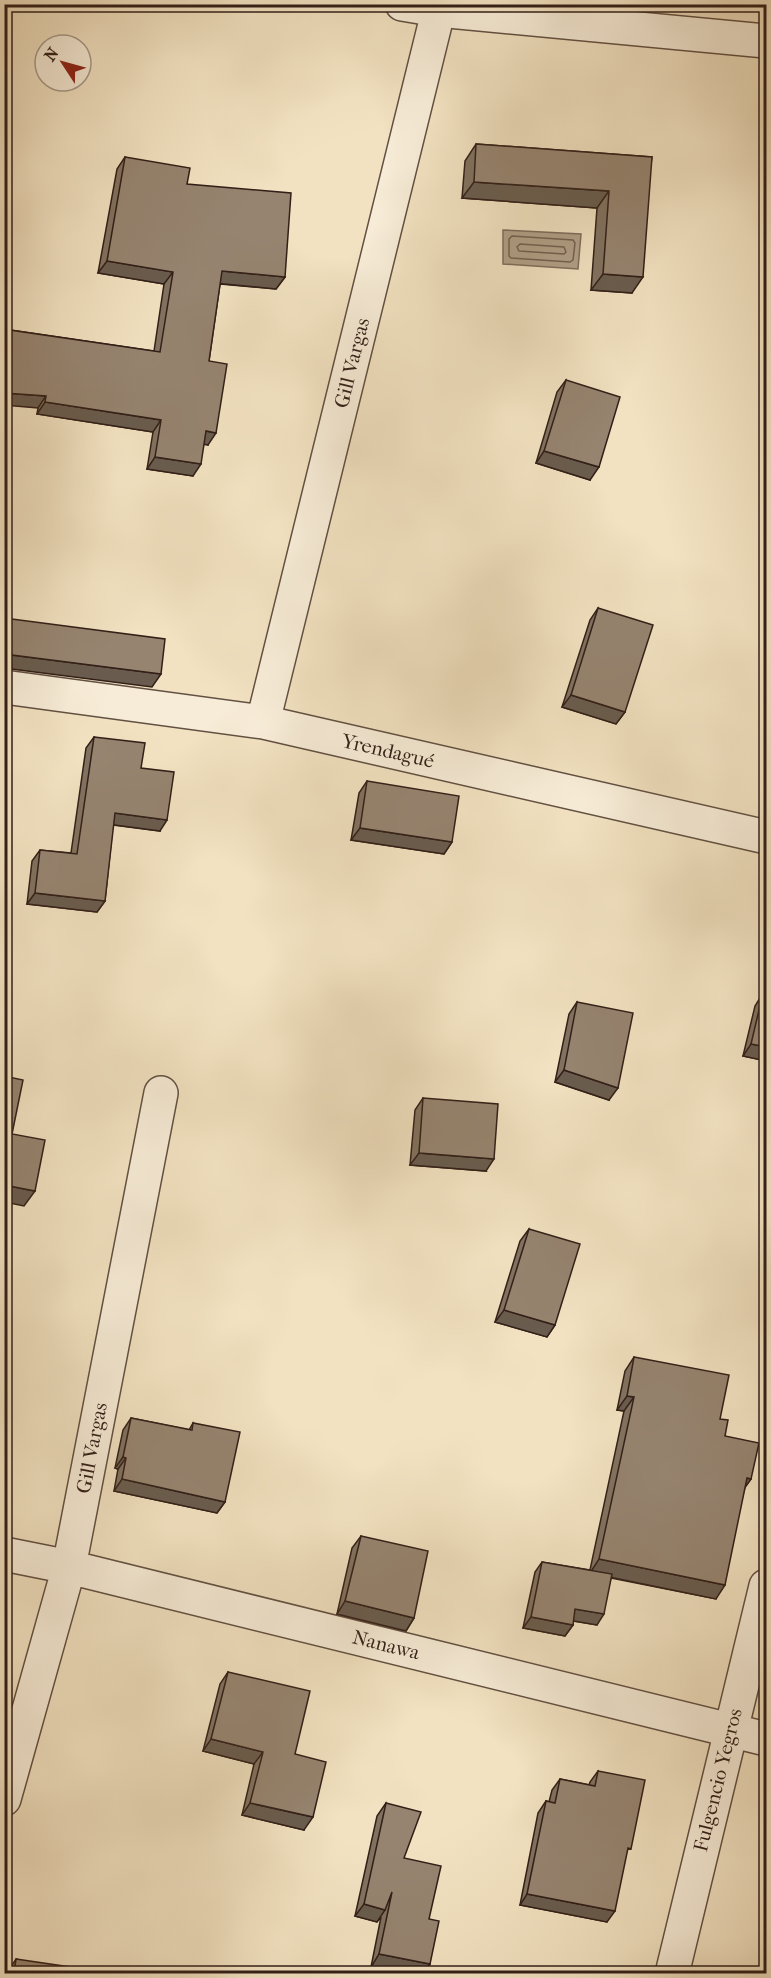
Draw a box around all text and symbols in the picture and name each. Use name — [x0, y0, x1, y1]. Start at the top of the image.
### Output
north arrow — [33, 33, 93, 93]
text: N — [40, 43, 63, 65]
street label: Gill Vargas — [330, 315, 374, 411]
street label: Yrendagué — [339, 729, 437, 773]
street label: Gill Vargas — [72, 1401, 112, 1495]
street label: Nanawa — [350, 1626, 423, 1665]
street label: Fulgencio Yegros — [689, 1706, 747, 1854]

